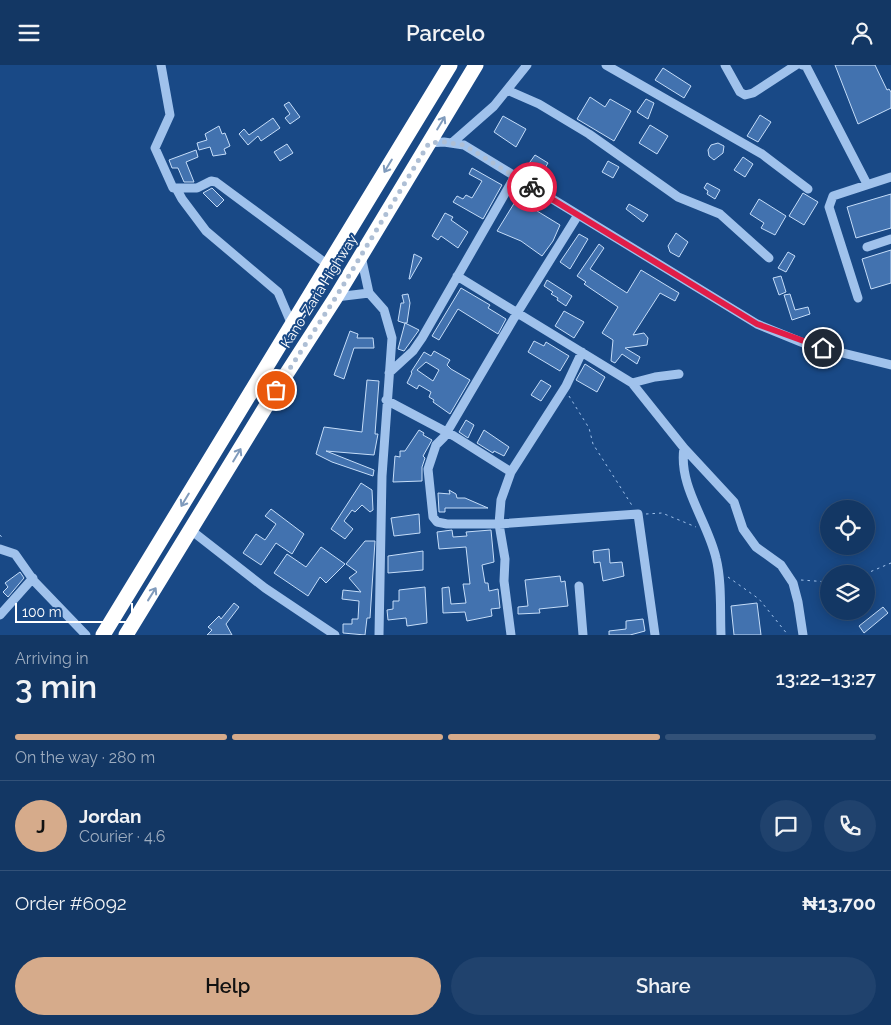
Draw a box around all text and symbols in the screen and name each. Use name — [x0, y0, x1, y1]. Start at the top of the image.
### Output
icon: menu — [15, 19, 43, 47]
icon: person — [848, 19, 876, 47]
text: Parcelo — [406, 20, 485, 46]
one-way arrow — [436, 116, 446, 130]
one-way arrow — [382, 159, 392, 173]
courier — [507, 162, 557, 212]
icon: bike — [518, 173, 546, 201]
street label: Kano-Zaria Highway — [278, 231, 361, 351]
pin — [802, 327, 844, 369]
icon: home — [809, 334, 837, 362]
pin — [255, 369, 297, 411]
icon: bag — [262, 376, 290, 404]
one-way arrow — [232, 449, 242, 463]
one-way arrow — [180, 492, 190, 506]
map controls — [820, 500, 875, 620]
button: locate — [820, 500, 875, 555]
button: layers — [820, 565, 875, 620]
one-way arrow — [147, 587, 157, 601]
scale bar — [15, 600, 132, 623]
text: 100 m — [22, 604, 62, 620]
text: Arriving in — [15, 649, 89, 668]
text: 13:22–13:27 — [776, 667, 876, 689]
text: 3 min — [15, 668, 97, 705]
text: On the way · 280 m — [15, 748, 155, 767]
button: chat — [760, 800, 812, 852]
button: phone — [824, 800, 876, 852]
text: Jordan — [79, 805, 142, 827]
text: J — [36, 815, 46, 837]
text: Courier · 4.6 — [79, 827, 165, 846]
text: Order #6092 — [15, 892, 127, 914]
text: ₦13,700 — [802, 892, 876, 914]
button: Help — [15, 957, 441, 1015]
button: Share — [451, 957, 876, 1015]

